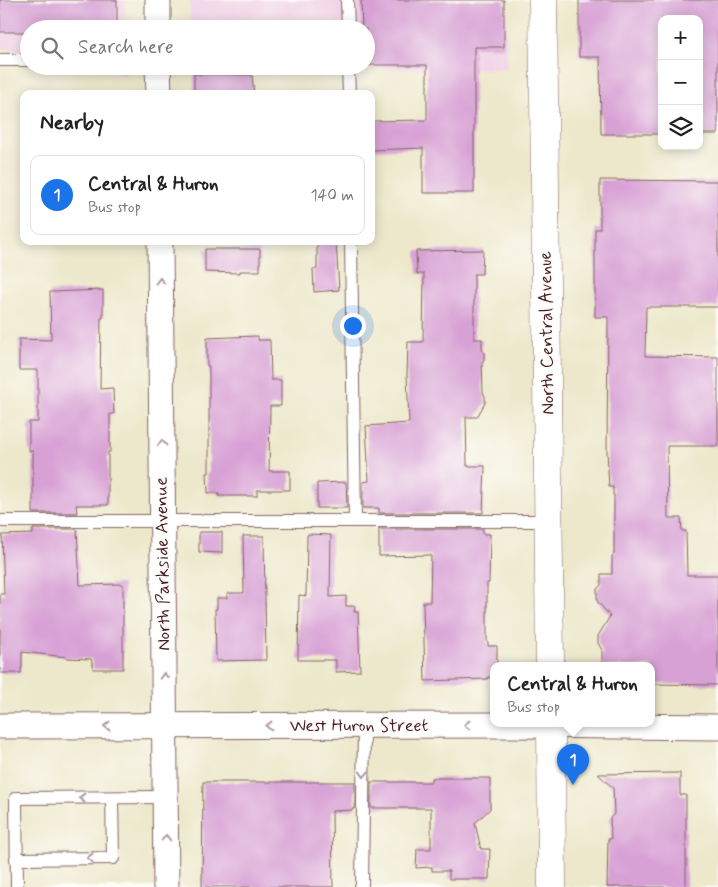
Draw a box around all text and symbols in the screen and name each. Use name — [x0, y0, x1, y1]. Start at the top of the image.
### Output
map controls — [658, 15, 703, 150]
button: + — [658, 15, 703, 60]
search box — [20, 20, 375, 75]
icon: search — [38, 34, 66, 62]
text: Search here — [78, 35, 174, 60]
button: − — [658, 60, 703, 105]
button: layers — [658, 105, 703, 150]
text: Nearby — [40, 109, 104, 137]
text: Central & Huron — [88, 172, 219, 197]
text: 1 — [53, 185, 61, 206]
text: 140 m — [310, 185, 354, 206]
text: Bus stop — [88, 197, 141, 218]
street label: North Central Avenue — [534, 251, 560, 415]
one-way arrow — [155, 277, 166, 285]
your location — [340, 313, 366, 339]
one-way arrow — [157, 439, 167, 447]
street label: North Parkside Avenue — [149, 477, 177, 651]
popup — [490, 662, 655, 727]
one-way arrow — [159, 672, 169, 680]
text: Central & Huron — [507, 672, 638, 697]
text: Bus stop — [507, 697, 560, 718]
street label: West Huron Street — [290, 714, 429, 738]
one-way arrow — [463, 720, 470, 730]
one-way arrow — [103, 721, 110, 731]
one-way arrow — [265, 721, 273, 731]
pin: 1 — [557, 744, 589, 785]
one-way arrow — [358, 771, 369, 779]
one-way arrow — [77, 793, 85, 803]
one-way arrow — [161, 834, 171, 842]
one-way arrow — [86, 853, 94, 863]

